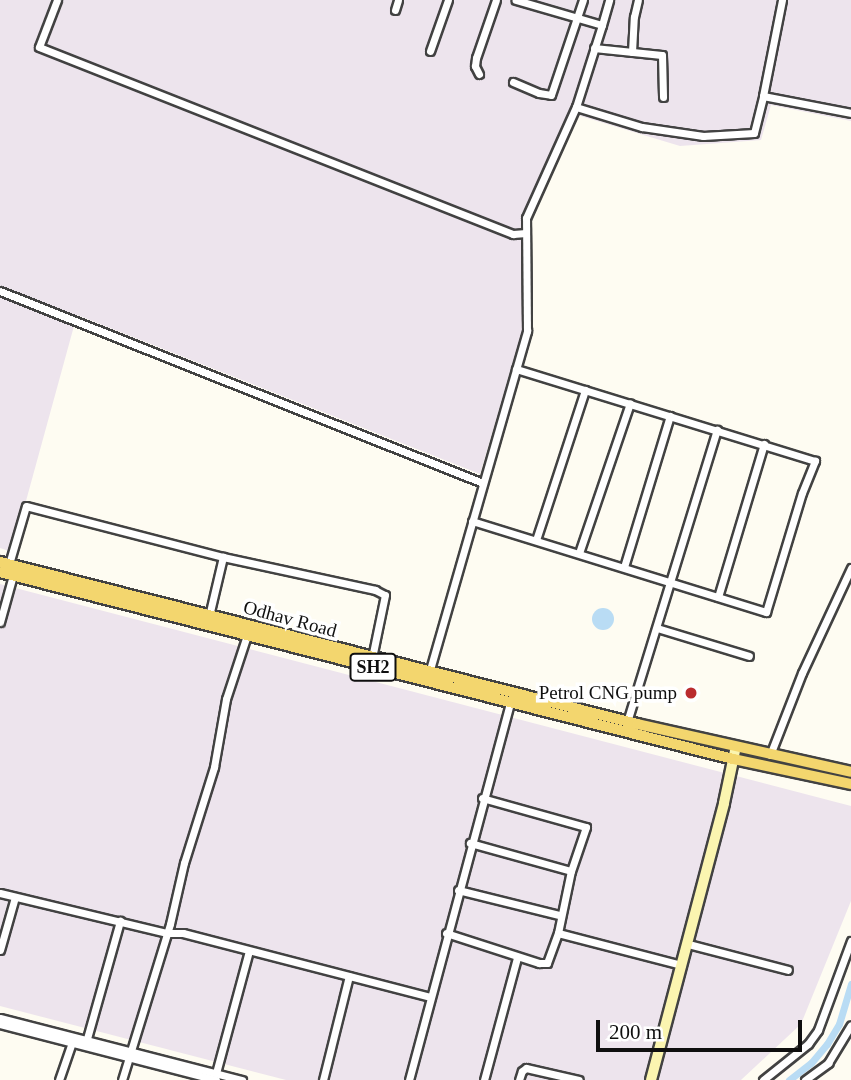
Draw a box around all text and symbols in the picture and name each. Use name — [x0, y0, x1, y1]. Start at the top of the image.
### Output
street label: Odhav Road — [241, 596, 339, 642]
road number: SH2 — [348, 652, 398, 682]
place label: Petrol CNG pump — [539, 682, 677, 704]
marker: Petrol CNG pump — [683, 685, 699, 701]
scale bar — [599, 1006, 806, 1050]
text: 200 m — [609, 1020, 662, 1044]

